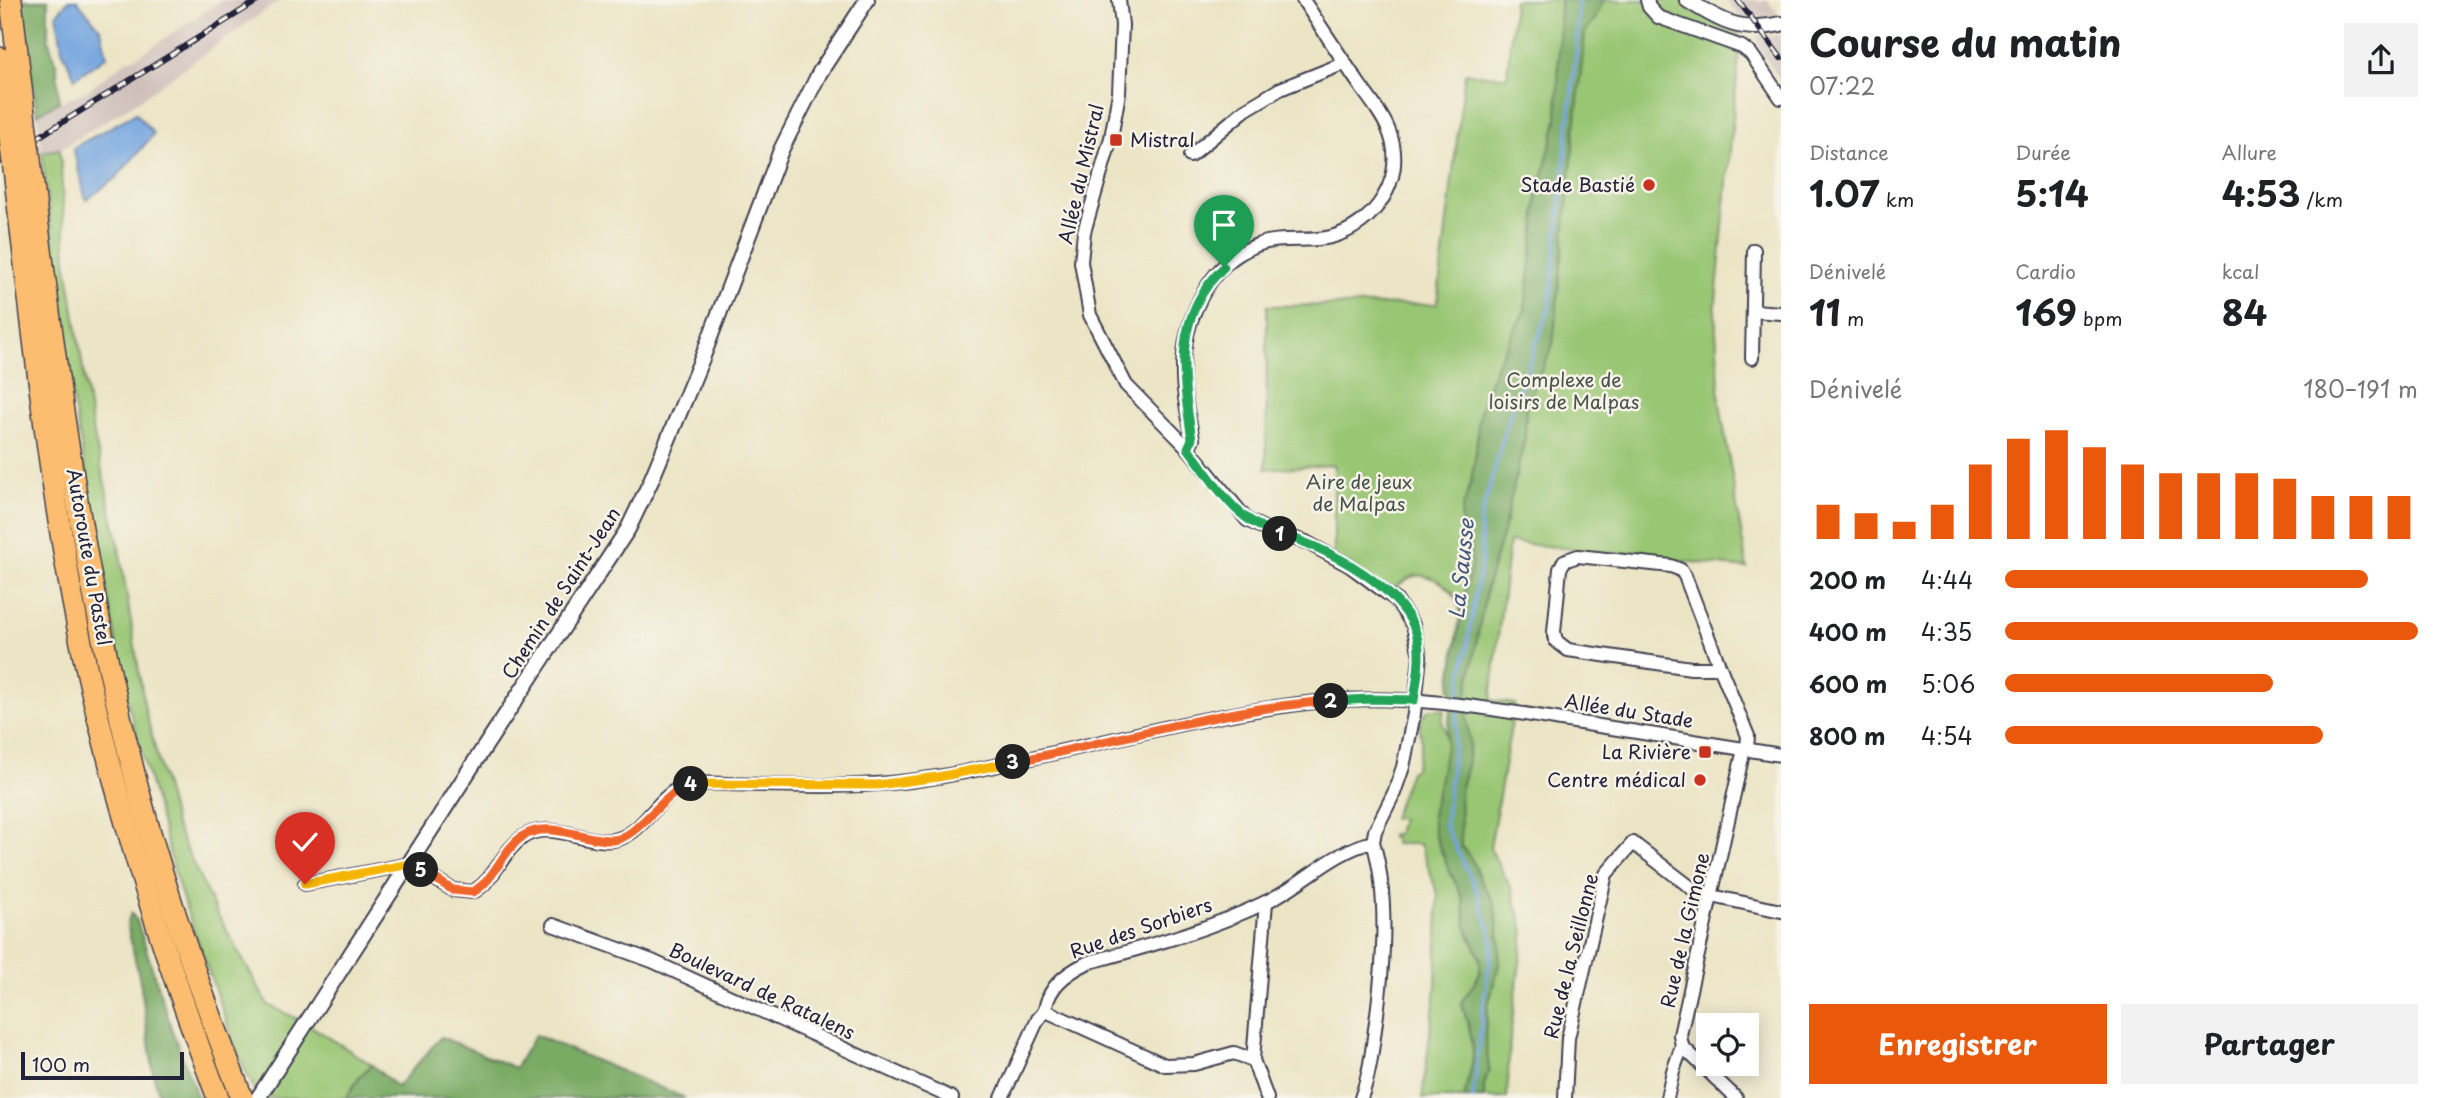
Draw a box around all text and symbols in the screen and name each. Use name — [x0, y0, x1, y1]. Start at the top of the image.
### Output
text: Course du matin — [1809, 13, 2121, 70]
button: share — [2344, 23, 2418, 97]
text: 07:22 — [1809, 68, 1875, 103]
street label: Allée du Mistral — [1050, 101, 1110, 247]
place label: Mistral — [1130, 125, 1195, 153]
marker: Mistral — [1108, 132, 1124, 148]
text: Distance — [1809, 138, 1889, 166]
text: Durée — [2015, 138, 2071, 166]
text: Allure — [2222, 138, 2277, 166]
text: 1.07 — [1809, 166, 1879, 219]
text: 5:14 — [2015, 166, 2089, 219]
text: 4:53 — [2222, 166, 2300, 219]
place label: Stade Bastié — [1520, 170, 1635, 198]
marker: Stade Bastié — [1641, 177, 1657, 193]
text: km — [1879, 185, 1914, 213]
text: /km — [2300, 185, 2343, 213]
pin — [1194, 195, 1254, 267]
icon: arrive — [1205, 206, 1243, 244]
text: Dénivelé — [1809, 257, 1886, 285]
text: Cardio — [2015, 257, 2076, 285]
text: kcal — [2222, 257, 2260, 285]
text: 11 — [1809, 285, 1841, 338]
text: 169 — [2015, 285, 2077, 338]
text: 84 — [2222, 285, 2267, 338]
text: m — [1841, 304, 1864, 332]
text: bpm — [2077, 304, 2123, 332]
park label: Complexe de loisirs de Malpas — [1489, 365, 1639, 415]
text: Dénivelé — [1809, 371, 1902, 406]
text: 180–191 m — [2303, 371, 2418, 406]
street label: Autoroute du Pastel — [61, 466, 119, 647]
park label: Aire de jeux de Malpas — [1306, 467, 1412, 517]
street label: Chemin de Saint-Jean — [494, 501, 626, 684]
water label: La Sausse — [1439, 515, 1481, 620]
pin: 1 — [1262, 516, 1298, 552]
text: 1 — [1275, 519, 1284, 547]
text: 200 m — [1809, 562, 1886, 597]
text: 4:44 — [1921, 562, 1973, 597]
text: 400 m — [1809, 614, 1887, 649]
text: 4:35 — [1921, 614, 1972, 649]
text: 600 m — [1809, 666, 1887, 701]
text: 5:06 — [1921, 666, 1975, 701]
pin: 2 — [1314, 684, 1348, 718]
text: 2 — [1324, 686, 1337, 714]
street label: Allée du Stade — [1563, 686, 1695, 734]
text: 800 m — [1809, 718, 1886, 753]
text: 4:54 — [1921, 718, 1973, 753]
place label: La Rivière — [1602, 737, 1691, 765]
pin: 3 — [996, 744, 1030, 780]
marker: La Rivière — [1697, 744, 1713, 760]
text: 3 — [1006, 747, 1019, 775]
place label: Centre médical — [1547, 765, 1686, 793]
pin: 4 — [674, 766, 708, 802]
text: 4 — [684, 769, 697, 797]
marker: Centre médical — [1692, 772, 1708, 788]
pin — [275, 812, 335, 884]
icon: check — [286, 823, 324, 861]
street label: Rue de la Gimone — [1653, 849, 1716, 1010]
pin: 5 — [404, 852, 438, 888]
text: 5 — [414, 855, 427, 883]
street label: Rue de la Seillonne — [1536, 870, 1604, 1041]
street label: Rue des Sorbiers — [1066, 890, 1215, 964]
street label: Boulevard de Ratalens — [665, 935, 860, 1045]
button: Enregistrer — [1809, 1004, 2107, 1084]
button: Partager — [2121, 1004, 2418, 1084]
map controls — [1696, 1013, 1759, 1076]
button: locate — [1696, 1013, 1759, 1076]
scale bar — [21, 1049, 184, 1081]
text: 100 m — [32, 1050, 90, 1078]

